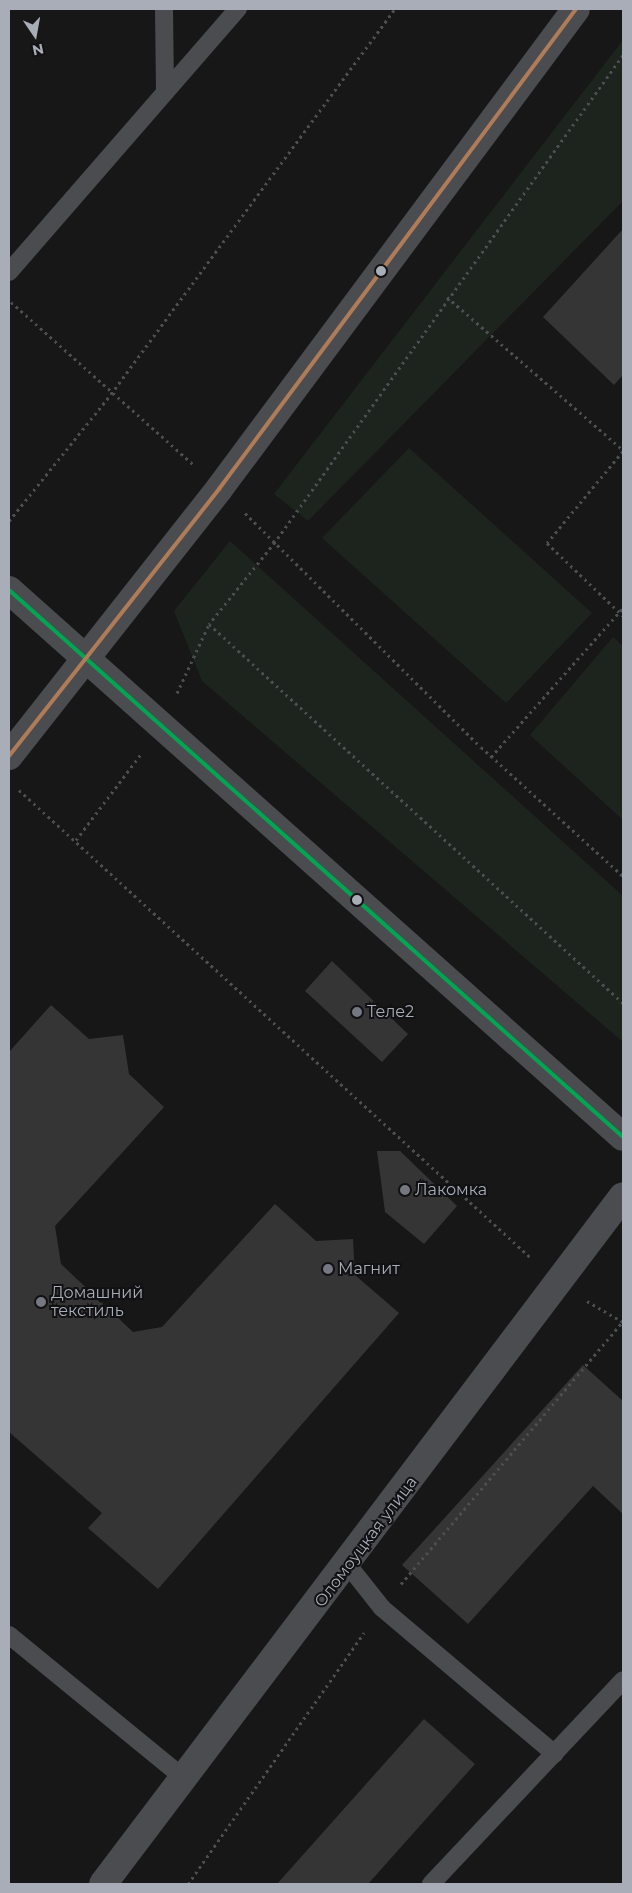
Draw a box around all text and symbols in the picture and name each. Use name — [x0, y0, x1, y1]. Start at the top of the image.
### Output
north arrow — [10, 10, 60, 60]
text: N — [31, 40, 46, 60]
unlabelled marker — [376, 266, 386, 276]
unlabelled marker — [352, 895, 362, 905]
place label: Теле2 — [367, 1002, 414, 1022]
marker: Теле2 — [351, 1006, 363, 1018]
place label: Лакомка — [415, 1180, 487, 1200]
marker: Лакомка — [399, 1184, 411, 1196]
place label: Магнит — [338, 1259, 400, 1279]
marker: Магнит — [322, 1263, 334, 1275]
place label: Домашний текстиль — [51, 1283, 143, 1321]
marker: Домашний текстиль — [35, 1296, 47, 1308]
street label: Оломоуцкая улица — [311, 1473, 421, 1611]

